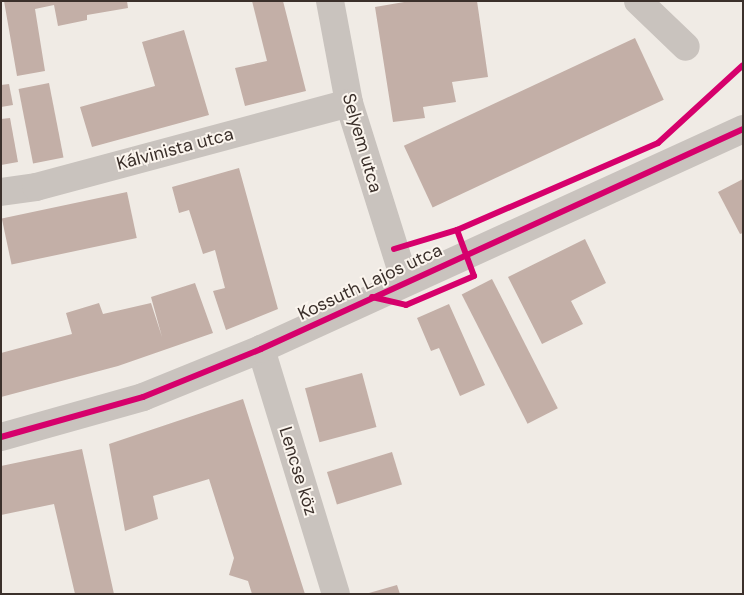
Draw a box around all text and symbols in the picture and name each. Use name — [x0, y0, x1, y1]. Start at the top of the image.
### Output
street label: Selyem utca — [338, 91, 386, 195]
street label: Kálvinista utca — [114, 123, 236, 175]
street label: Kossuth Lajos utca — [295, 239, 445, 325]
street label: Lencse köz — [274, 424, 322, 518]

